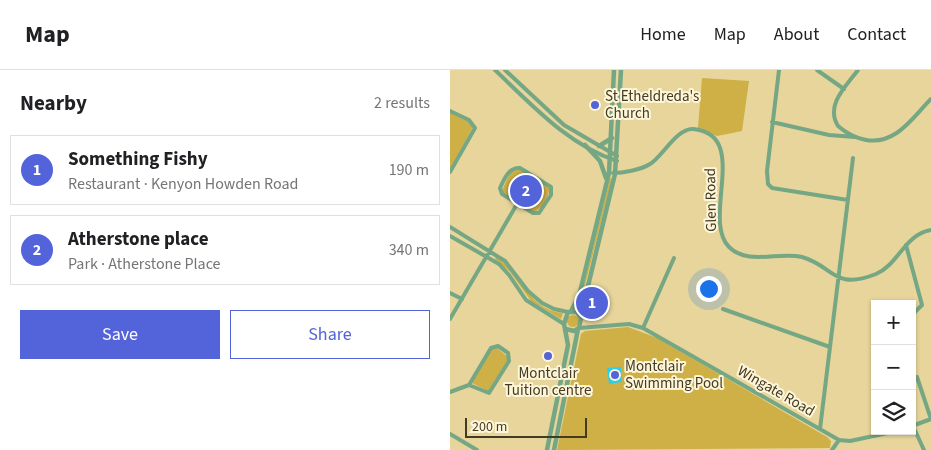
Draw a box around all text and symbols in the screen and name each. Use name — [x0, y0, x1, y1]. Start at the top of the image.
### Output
text: Map — [25, 17, 70, 52]
text: Home — [640, 22, 686, 47]
text: Map — [714, 22, 746, 47]
text: About — [774, 22, 819, 47]
text: Contact — [847, 22, 906, 47]
place label: St Etheldreda's Church — [605, 86, 699, 124]
text: Nearby — [20, 88, 87, 118]
text: 2 results — [374, 92, 430, 114]
marker: St Etheldreda's Church — [589, 99, 601, 111]
text: Something Fishy — [68, 146, 208, 173]
text: 1 — [33, 159, 41, 181]
text: 190 m — [389, 159, 429, 181]
street label: Glen Road — [700, 168, 722, 232]
pin: 2 — [510, 172, 542, 210]
text: Restaurant · Kenyon Howden Road — [68, 173, 298, 195]
text: Atherstone place — [68, 226, 208, 253]
text: 2 — [33, 239, 41, 261]
text: 340 m — [389, 239, 429, 261]
text: Park · Atherstone Place — [68, 253, 221, 275]
your location — [696, 276, 722, 302]
pin: 1 — [576, 284, 608, 322]
map controls — [871, 300, 916, 435]
button: + — [871, 300, 916, 345]
button: Save — [20, 310, 220, 359]
button: Share — [230, 310, 430, 359]
button: − — [871, 345, 916, 390]
marker: Montclair Tuition centre — [542, 350, 554, 362]
place label: Montclair Swimming Pool — [625, 356, 723, 394]
street label: Wingate Road — [734, 360, 818, 422]
place label: Montclair Tuition centre — [504, 363, 592, 401]
marker: Montclair Swimming Pool — [609, 369, 621, 381]
button: layers — [871, 390, 916, 435]
scale bar — [465, 415, 588, 438]
text: 200 m — [472, 417, 507, 437]

